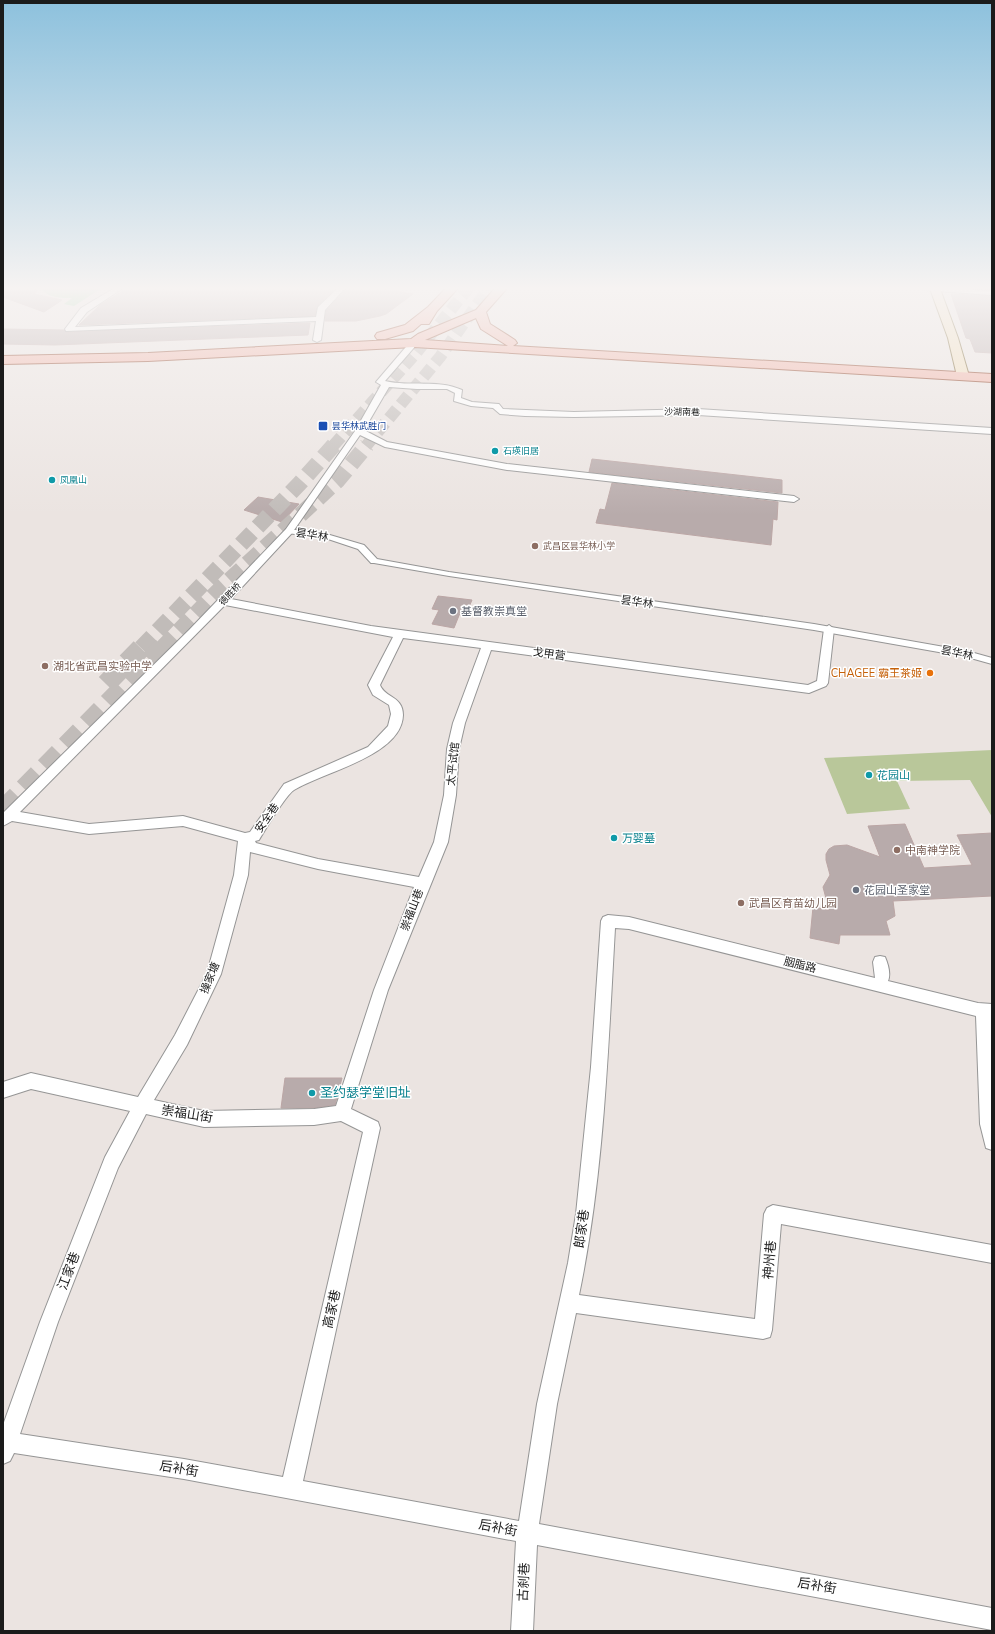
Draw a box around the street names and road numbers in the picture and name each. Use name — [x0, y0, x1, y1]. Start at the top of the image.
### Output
street label: 沙湖南巷 — [664, 406, 700, 418]
street label: 昙华林 — [295, 525, 329, 545]
street label: 德胜桥 — [216, 579, 244, 608]
street label: 昙华林 — [620, 592, 654, 612]
street label: 昙华林 — [939, 642, 975, 664]
street label: 戈甲营 — [532, 644, 566, 664]
street label: 太平试馆 — [443, 741, 463, 787]
street label: 安全巷 — [251, 800, 283, 836]
street label: 崇福山巷 — [397, 887, 427, 933]
street label: 胭脂路 — [782, 954, 818, 976]
street label: 操家塘 — [197, 960, 223, 996]
street label: 崇福山街 — [160, 1101, 214, 1127]
street label: 郎家巷 — [570, 1208, 594, 1250]
street label: 神州巷 — [759, 1240, 781, 1280]
street label: 江家巷 — [54, 1250, 84, 1292]
street label: 高家巷 — [319, 1288, 345, 1330]
street label: 后补街 — [158, 1457, 200, 1481]
street label: 后补街 — [477, 1515, 519, 1541]
street label: 古刹巷 — [514, 1562, 534, 1602]
street label: 后补街 — [796, 1574, 838, 1598]

